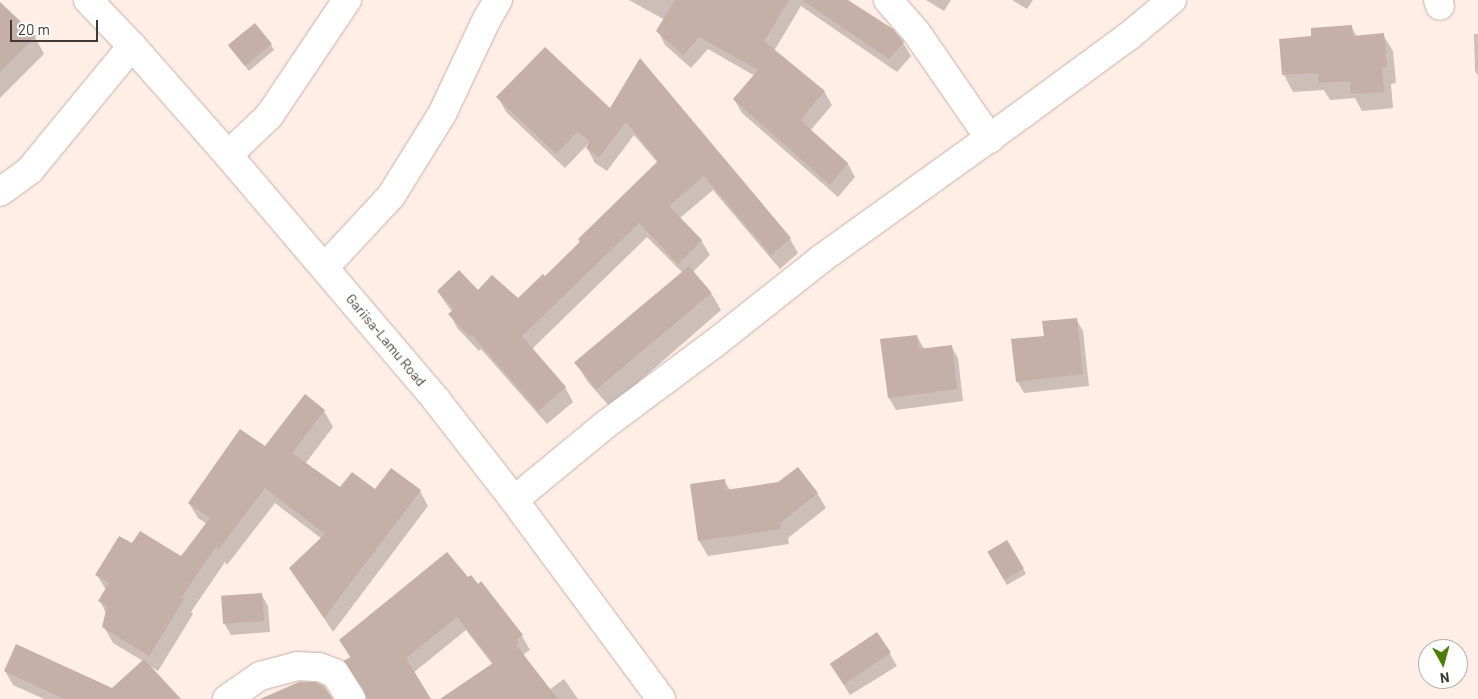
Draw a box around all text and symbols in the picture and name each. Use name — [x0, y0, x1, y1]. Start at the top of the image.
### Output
scale bar — [12, 10, 100, 42]
text: 20 m — [18, 20, 50, 38]
street label: Gariisa-Lamu Road — [343, 290, 429, 390]
north arrow — [1418, 639, 1468, 689]
text: N — [1439, 669, 1450, 687]

